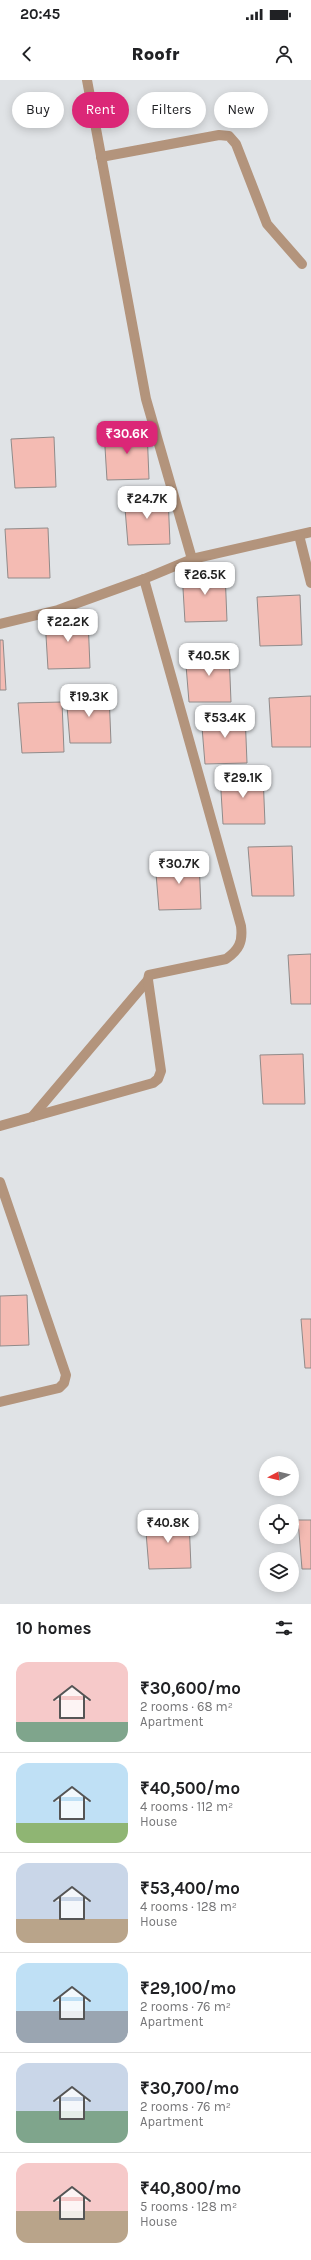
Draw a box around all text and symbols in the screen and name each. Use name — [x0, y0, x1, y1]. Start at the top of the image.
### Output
text: 20:45 — [20, 5, 60, 23]
icon: back — [16, 43, 38, 65]
text: Roofr — [131, 43, 180, 65]
icon: person — [273, 43, 295, 65]
chip: Buy — [12, 92, 64, 128]
chip: Rent — [72, 92, 129, 128]
chip: Filters — [137, 92, 206, 128]
chip: New — [214, 92, 268, 128]
pin: ₹30.6K — [94, 421, 160, 455]
text: ₹30.6K — [106, 426, 148, 441]
pin: ₹24.7K — [114, 486, 180, 520]
text: ₹24.7K — [127, 491, 167, 506]
pin: ₹26.5K — [172, 562, 238, 596]
text: ₹26.5K — [184, 567, 226, 582]
pin: ₹22.2K — [35, 609, 101, 643]
text: ₹22.2K — [47, 614, 89, 629]
pin: ₹40.5K — [176, 643, 242, 677]
text: ₹40.5K — [188, 648, 230, 663]
pin: ₹19.3K — [56, 684, 122, 718]
text: ₹19.3K — [69, 689, 109, 704]
pin: ₹53.4K — [192, 705, 258, 739]
text: ₹53.4K — [204, 710, 246, 725]
pin: ₹29.1K — [210, 765, 276, 799]
text: ₹29.1K — [223, 770, 263, 785]
pin: ₹30.7K — [146, 851, 212, 885]
text: ₹30.7K — [158, 856, 200, 871]
north arrow — [259, 1456, 299, 1496]
map controls — [259, 1456, 299, 1592]
button: locate — [259, 1504, 299, 1544]
pin: ₹40.8K — [135, 1510, 201, 1544]
text: ₹40.8K — [146, 1515, 190, 1530]
button: layers — [259, 1552, 299, 1592]
icon: filters — [273, 1617, 295, 1639]
text: 10 homes — [16, 1618, 91, 1638]
icon: home — [48, 1678, 96, 1726]
text: ₹30,600/mo — [140, 1678, 241, 1698]
text: 2 rooms · 68 m² — [140, 1699, 233, 1714]
text: Apartment — [140, 1714, 203, 1729]
text: ₹40,500/mo — [140, 1778, 240, 1798]
icon: home — [48, 1779, 96, 1827]
text: 4 rooms · 112 m² — [140, 1799, 233, 1814]
text: House — [140, 1814, 177, 1829]
text: ₹53,400/mo — [140, 1878, 240, 1898]
icon: home — [48, 1879, 96, 1927]
text: 4 rooms · 128 m² — [140, 1899, 237, 1914]
text: House — [140, 1914, 177, 1929]
text: ₹29,100/mo — [140, 1978, 236, 1998]
icon: home — [48, 1979, 96, 2027]
text: 2 rooms · 76 m² — [140, 1999, 231, 2014]
text: Apartment — [140, 2014, 203, 2029]
text: ₹30,700/mo — [140, 2078, 239, 2098]
icon: home — [48, 2079, 96, 2127]
text: 2 rooms · 76 m² — [140, 2099, 231, 2114]
text: Apartment — [140, 2114, 203, 2129]
text: ₹40,800/mo — [140, 2178, 241, 2198]
icon: home — [48, 2179, 96, 2227]
text: 5 rooms · 128 m² — [140, 2199, 237, 2214]
text: House — [140, 2214, 177, 2229]

